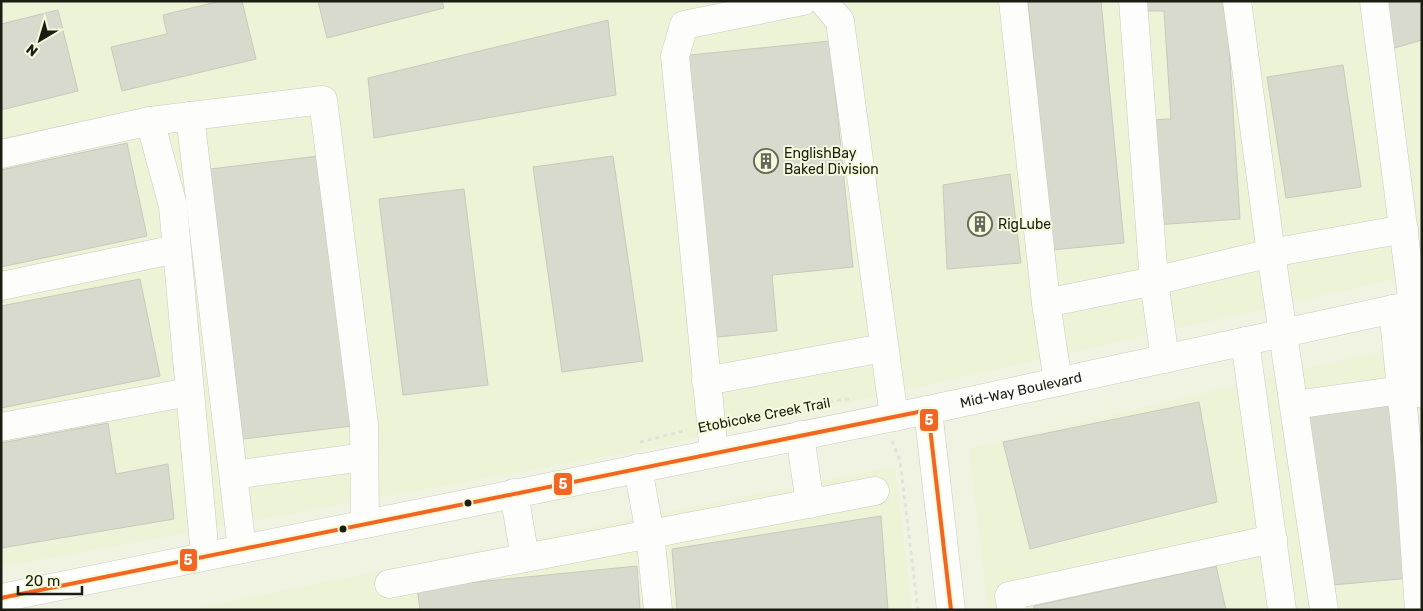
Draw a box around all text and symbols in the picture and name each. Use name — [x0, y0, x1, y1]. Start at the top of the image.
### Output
north arrow — [15, 15, 65, 65]
text: N — [23, 40, 42, 60]
place label: EnglishBay Baked Division — [784, 145, 879, 178]
building icon: EnglishBay Baked Division — [753, 148, 779, 174]
building icon: RigLube — [967, 211, 993, 237]
place label: RigLube — [998, 216, 1051, 233]
street label: Mid-Way Boulevard — [959, 369, 1084, 412]
street label: Etobicoke Creek Trail — [696, 394, 832, 437]
line badge: 5 — [919, 408, 939, 432]
text: 5 — [924, 412, 934, 429]
line badge: 5 — [553, 472, 573, 496]
text: 5 — [558, 476, 568, 493]
unlabelled marker — [463, 498, 473, 508]
unlabelled marker — [338, 524, 348, 534]
line badge: 5 — [179, 548, 198, 572]
text: 5 — [183, 552, 193, 569]
scale bar — [18, 564, 81, 596]
text: 20 m — [25, 572, 60, 590]

